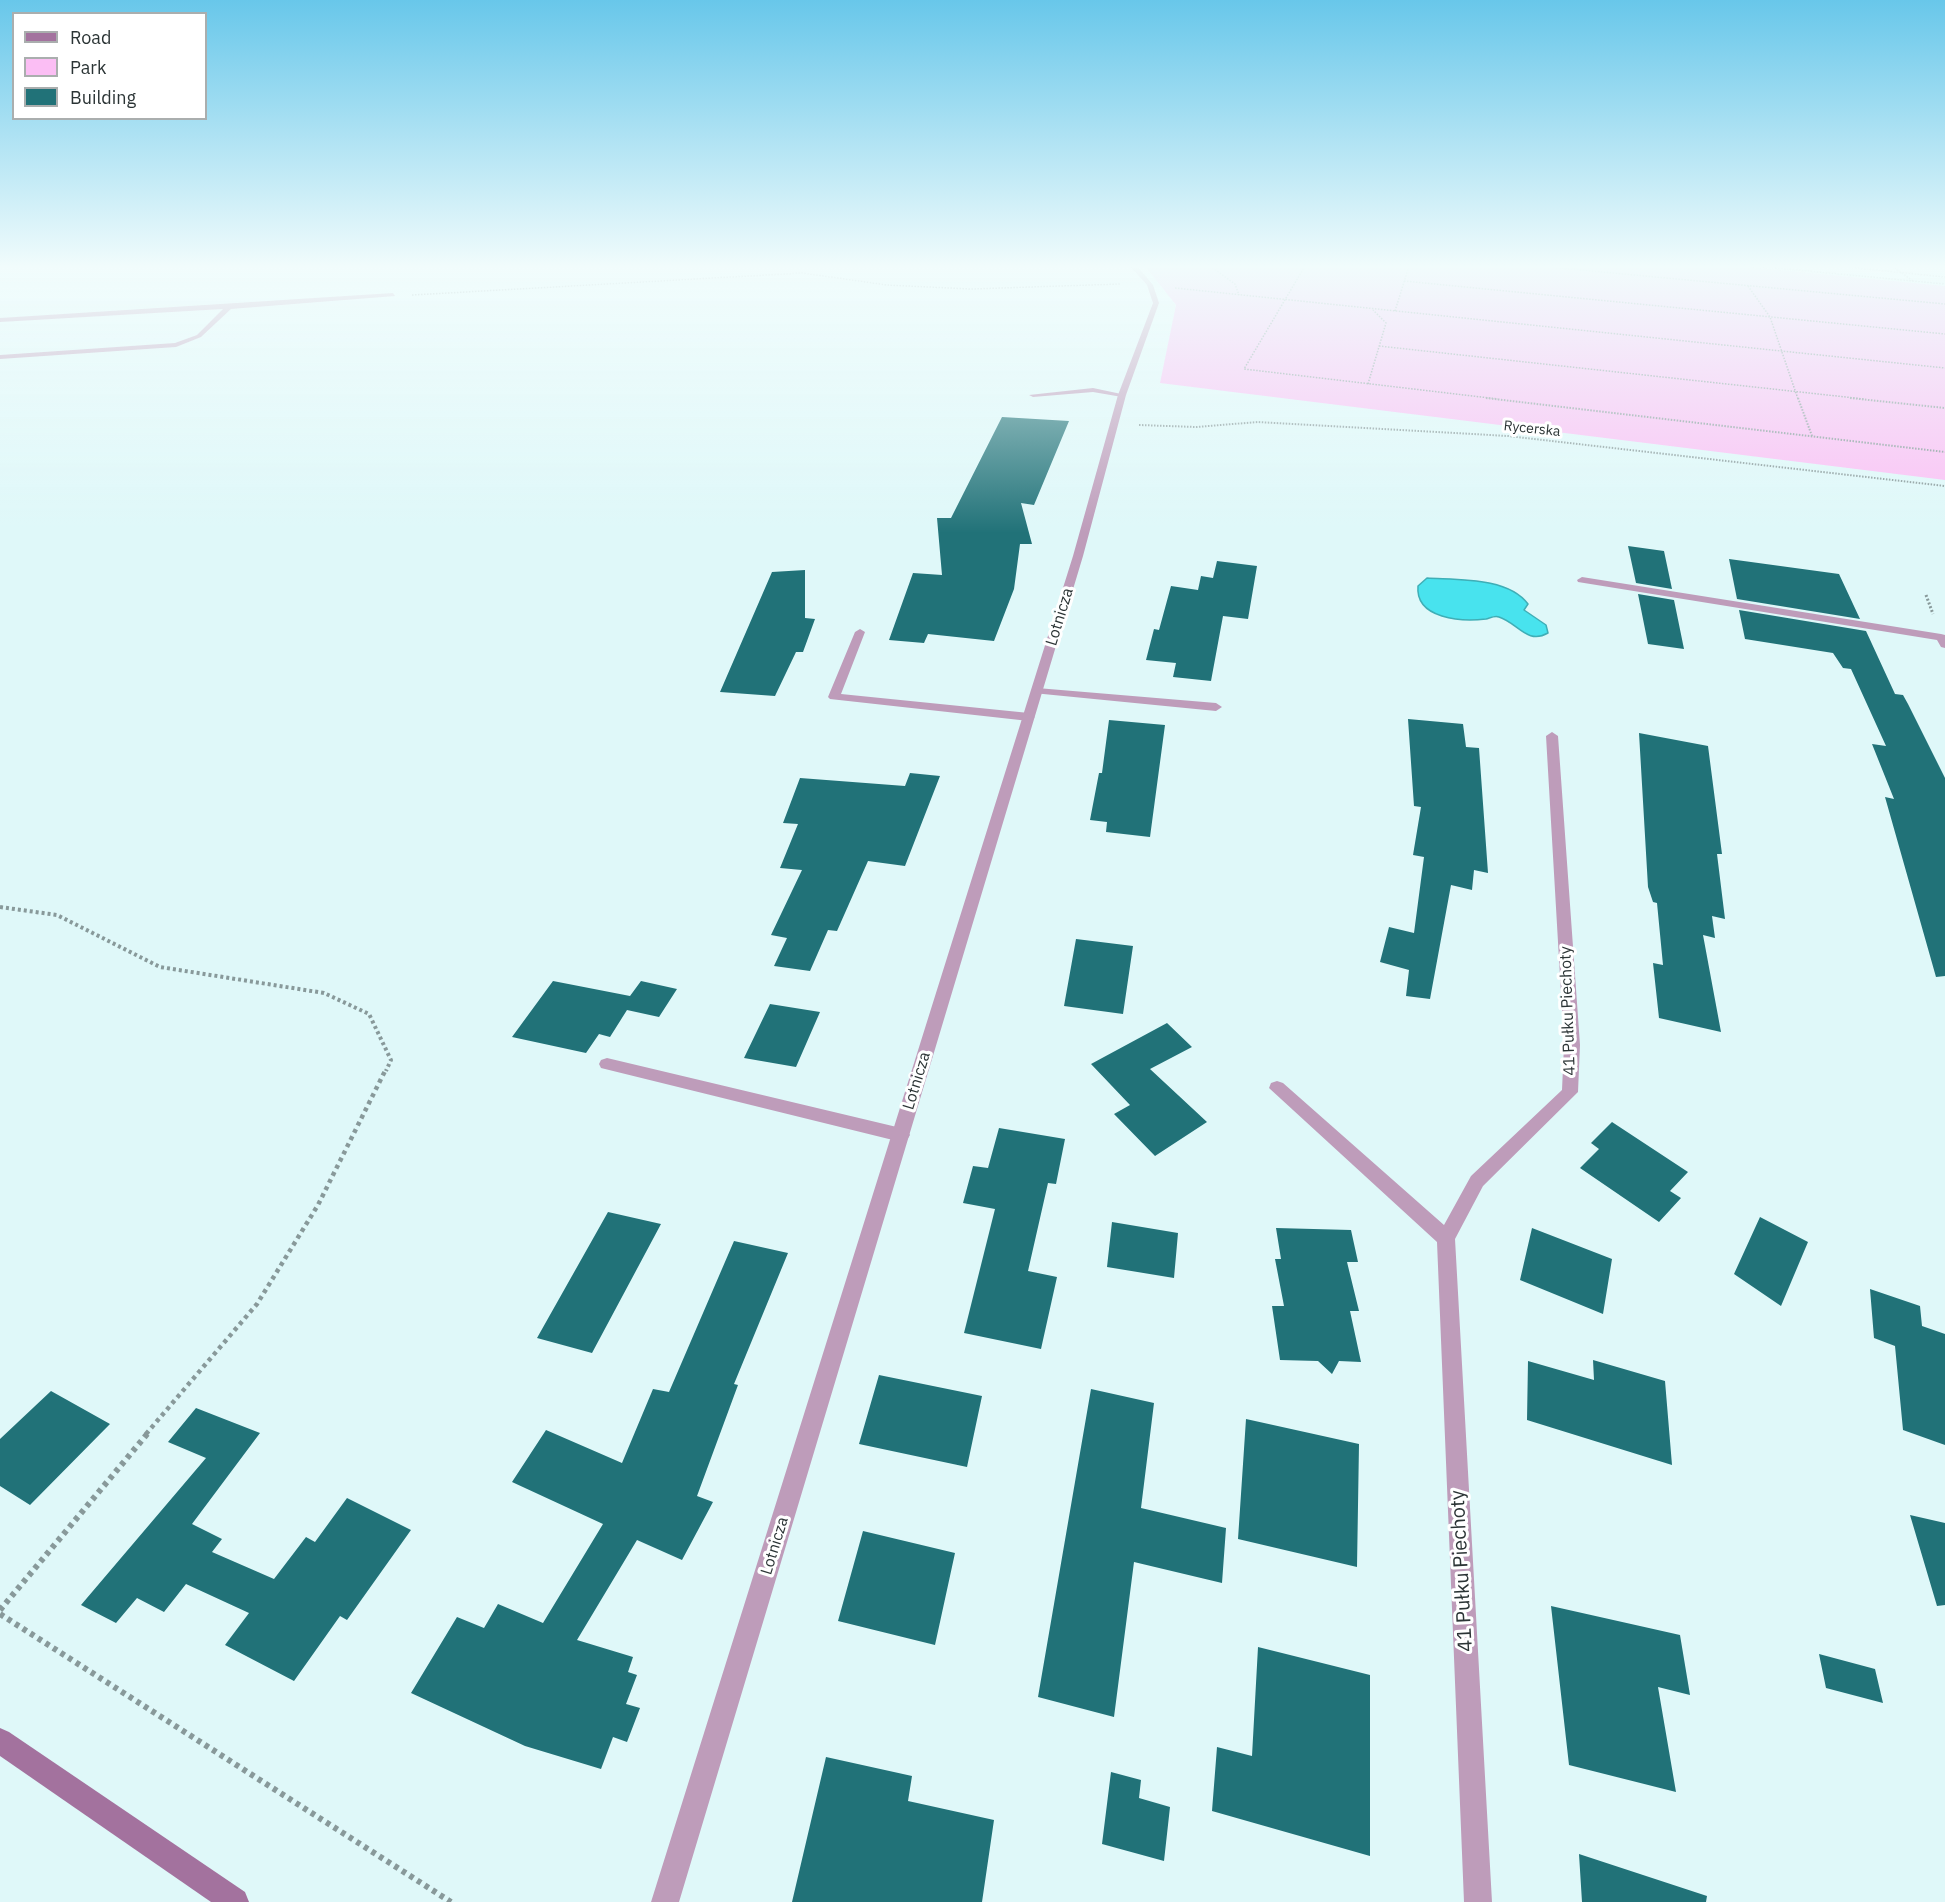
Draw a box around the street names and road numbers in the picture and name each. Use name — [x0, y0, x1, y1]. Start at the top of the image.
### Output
street label: Rycerska — [1503, 418, 1561, 440]
street label: Lotnicza — [1042, 586, 1078, 648]
street label: 41 Pułku Piechoty — [1556, 946, 1580, 1076]
street label: Lotnicza — [899, 1050, 935, 1112]
street label: 41 Pułku Piechoty — [1446, 1490, 1478, 1652]
street label: Lotnicza — [757, 1515, 793, 1577]

